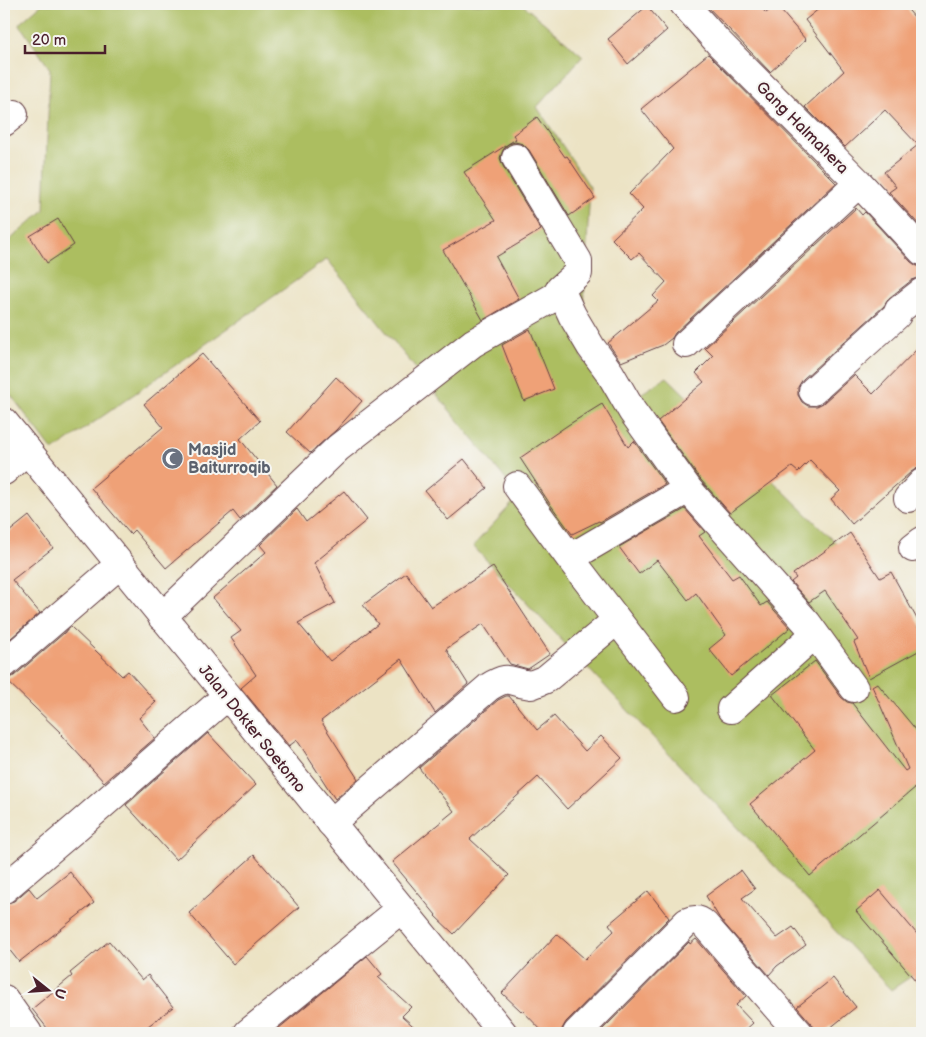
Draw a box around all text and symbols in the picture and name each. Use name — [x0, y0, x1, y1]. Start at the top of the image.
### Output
scale bar — [25, 22, 105, 54]
text: 20 m — [32, 31, 66, 50]
street label: Gang Halmahera — [752, 78, 852, 178]
place label: Masjid Baiturroqib — [188, 441, 271, 478]
mosque icon: Masjid Baiturroqib — [160, 446, 184, 470]
street label: Jalan Dokter Soetomo — [194, 661, 309, 797]
north arrow — [22, 964, 72, 1014]
text: U — [50, 986, 70, 1001]

